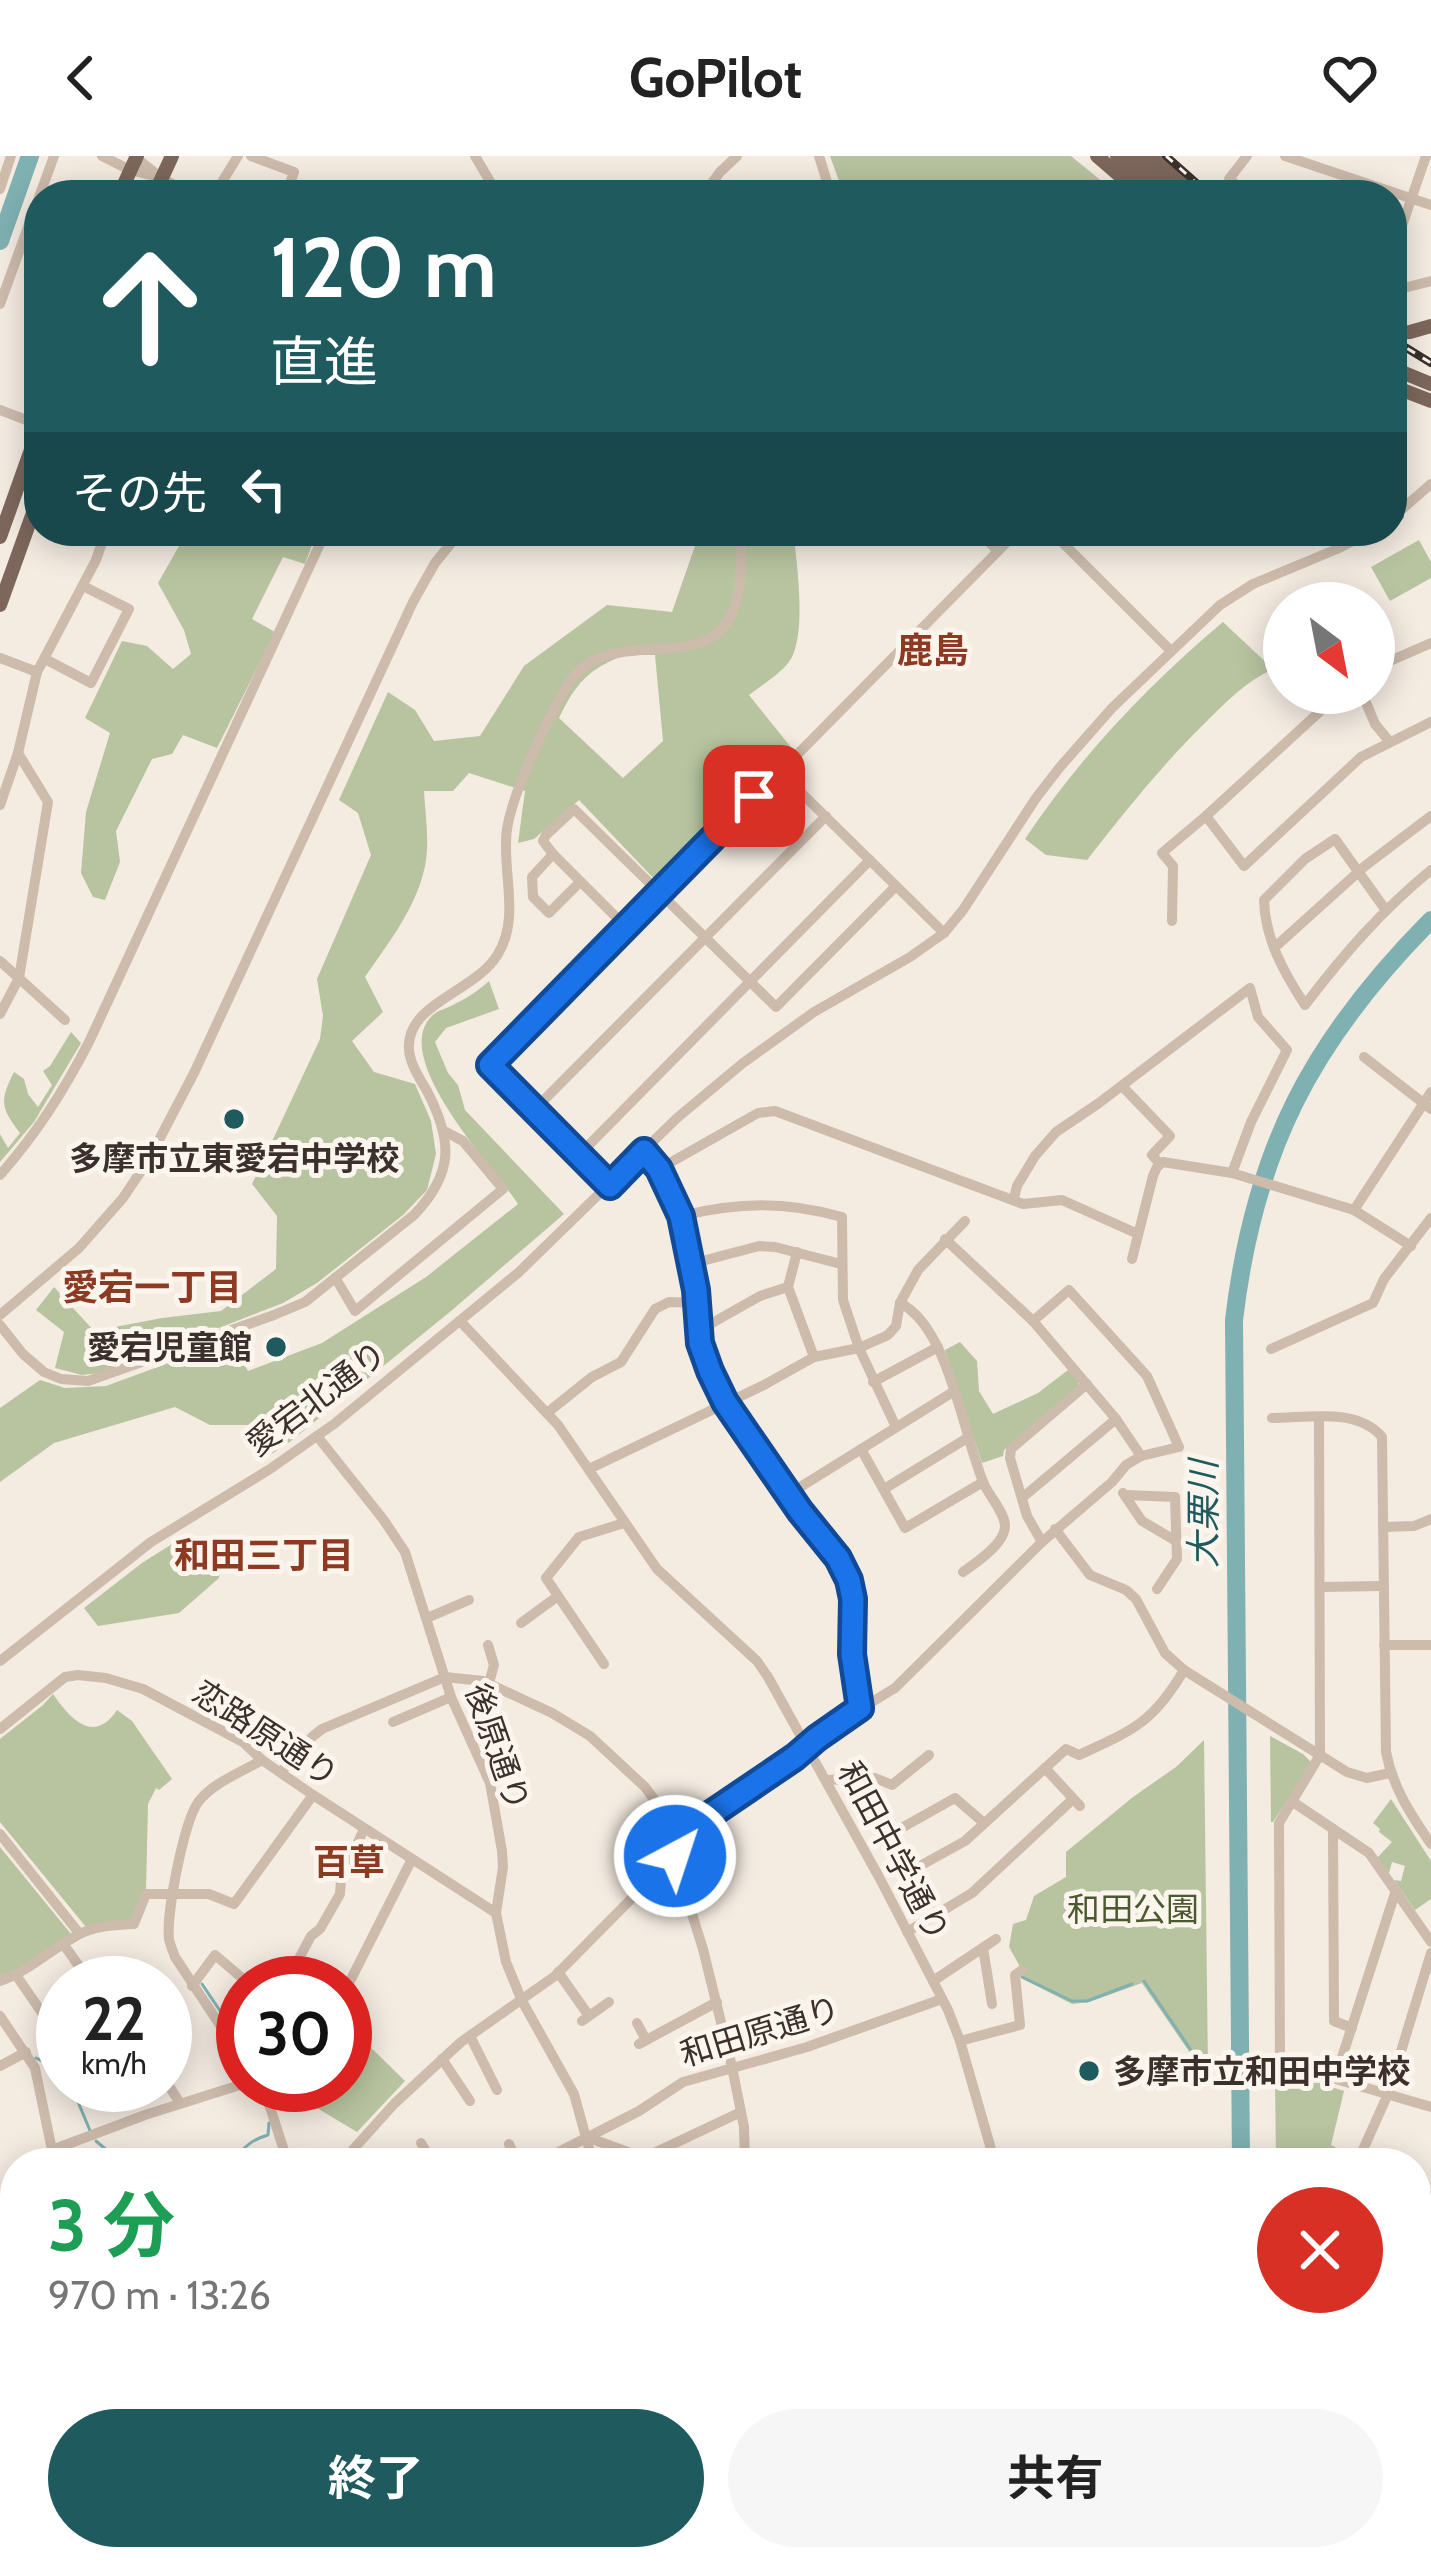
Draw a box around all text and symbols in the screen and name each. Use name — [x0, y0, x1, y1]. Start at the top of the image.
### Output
icon: back — [48, 45, 114, 111]
text: GoPilot — [629, 45, 802, 111]
icon: heart — [1317, 45, 1383, 111]
text: 120 m — [270, 216, 497, 318]
icon: ahead — [72, 228, 228, 384]
text: 直進 — [270, 329, 378, 395]
icon: left — [231, 456, 297, 522]
text: その先 — [72, 466, 207, 520]
north arrow — [1263, 582, 1395, 714]
map controls — [1263, 582, 1395, 714]
district label: 鹿島 — [897, 628, 969, 672]
pin — [703, 745, 805, 847]
icon: arrive — [721, 763, 787, 829]
marker: 多摩市立東愛宕中学校 — [221, 1106, 247, 1132]
place label: 多摩市立東愛宕中学校 — [69, 1138, 399, 1178]
district label: 愛宕一丁目 — [62, 1265, 242, 1309]
place label: 愛宕児童館 — [87, 1327, 252, 1367]
street label: 愛宕北通り — [238, 1332, 394, 1464]
marker: 愛宕児童館 — [263, 1334, 289, 1360]
water label: 大栗川 — [1181, 1456, 1225, 1568]
district label: 和田三丁目 — [174, 1533, 354, 1577]
street label: 恋路原通り — [186, 1671, 346, 1795]
street label: 後原通り — [458, 1678, 538, 1816]
street label: 和田中学通り — [830, 1754, 958, 1948]
position arrow — [612, 1793, 738, 1919]
district label: 百草 — [313, 1840, 385, 1884]
park label: 和田公園 — [1067, 1889, 1199, 1929]
speed limit sign: 30 — [216, 1956, 372, 2112]
text: 22 — [82, 1982, 146, 2055]
street label: 和田原通り — [675, 1988, 845, 2074]
text: km/h — [81, 2045, 147, 2082]
place label: 多摩市立和田中学校 — [1113, 2051, 1410, 2091]
marker: 多摩市立和田中学校 — [1076, 2058, 1102, 2084]
text: 3 分 — [48, 2182, 175, 2269]
button: close — [1257, 2187, 1383, 2313]
text: 970 m · 13:26 — [48, 2271, 271, 2319]
button: 終了 — [48, 2409, 704, 2547]
button: 共有 — [728, 2409, 1383, 2547]

